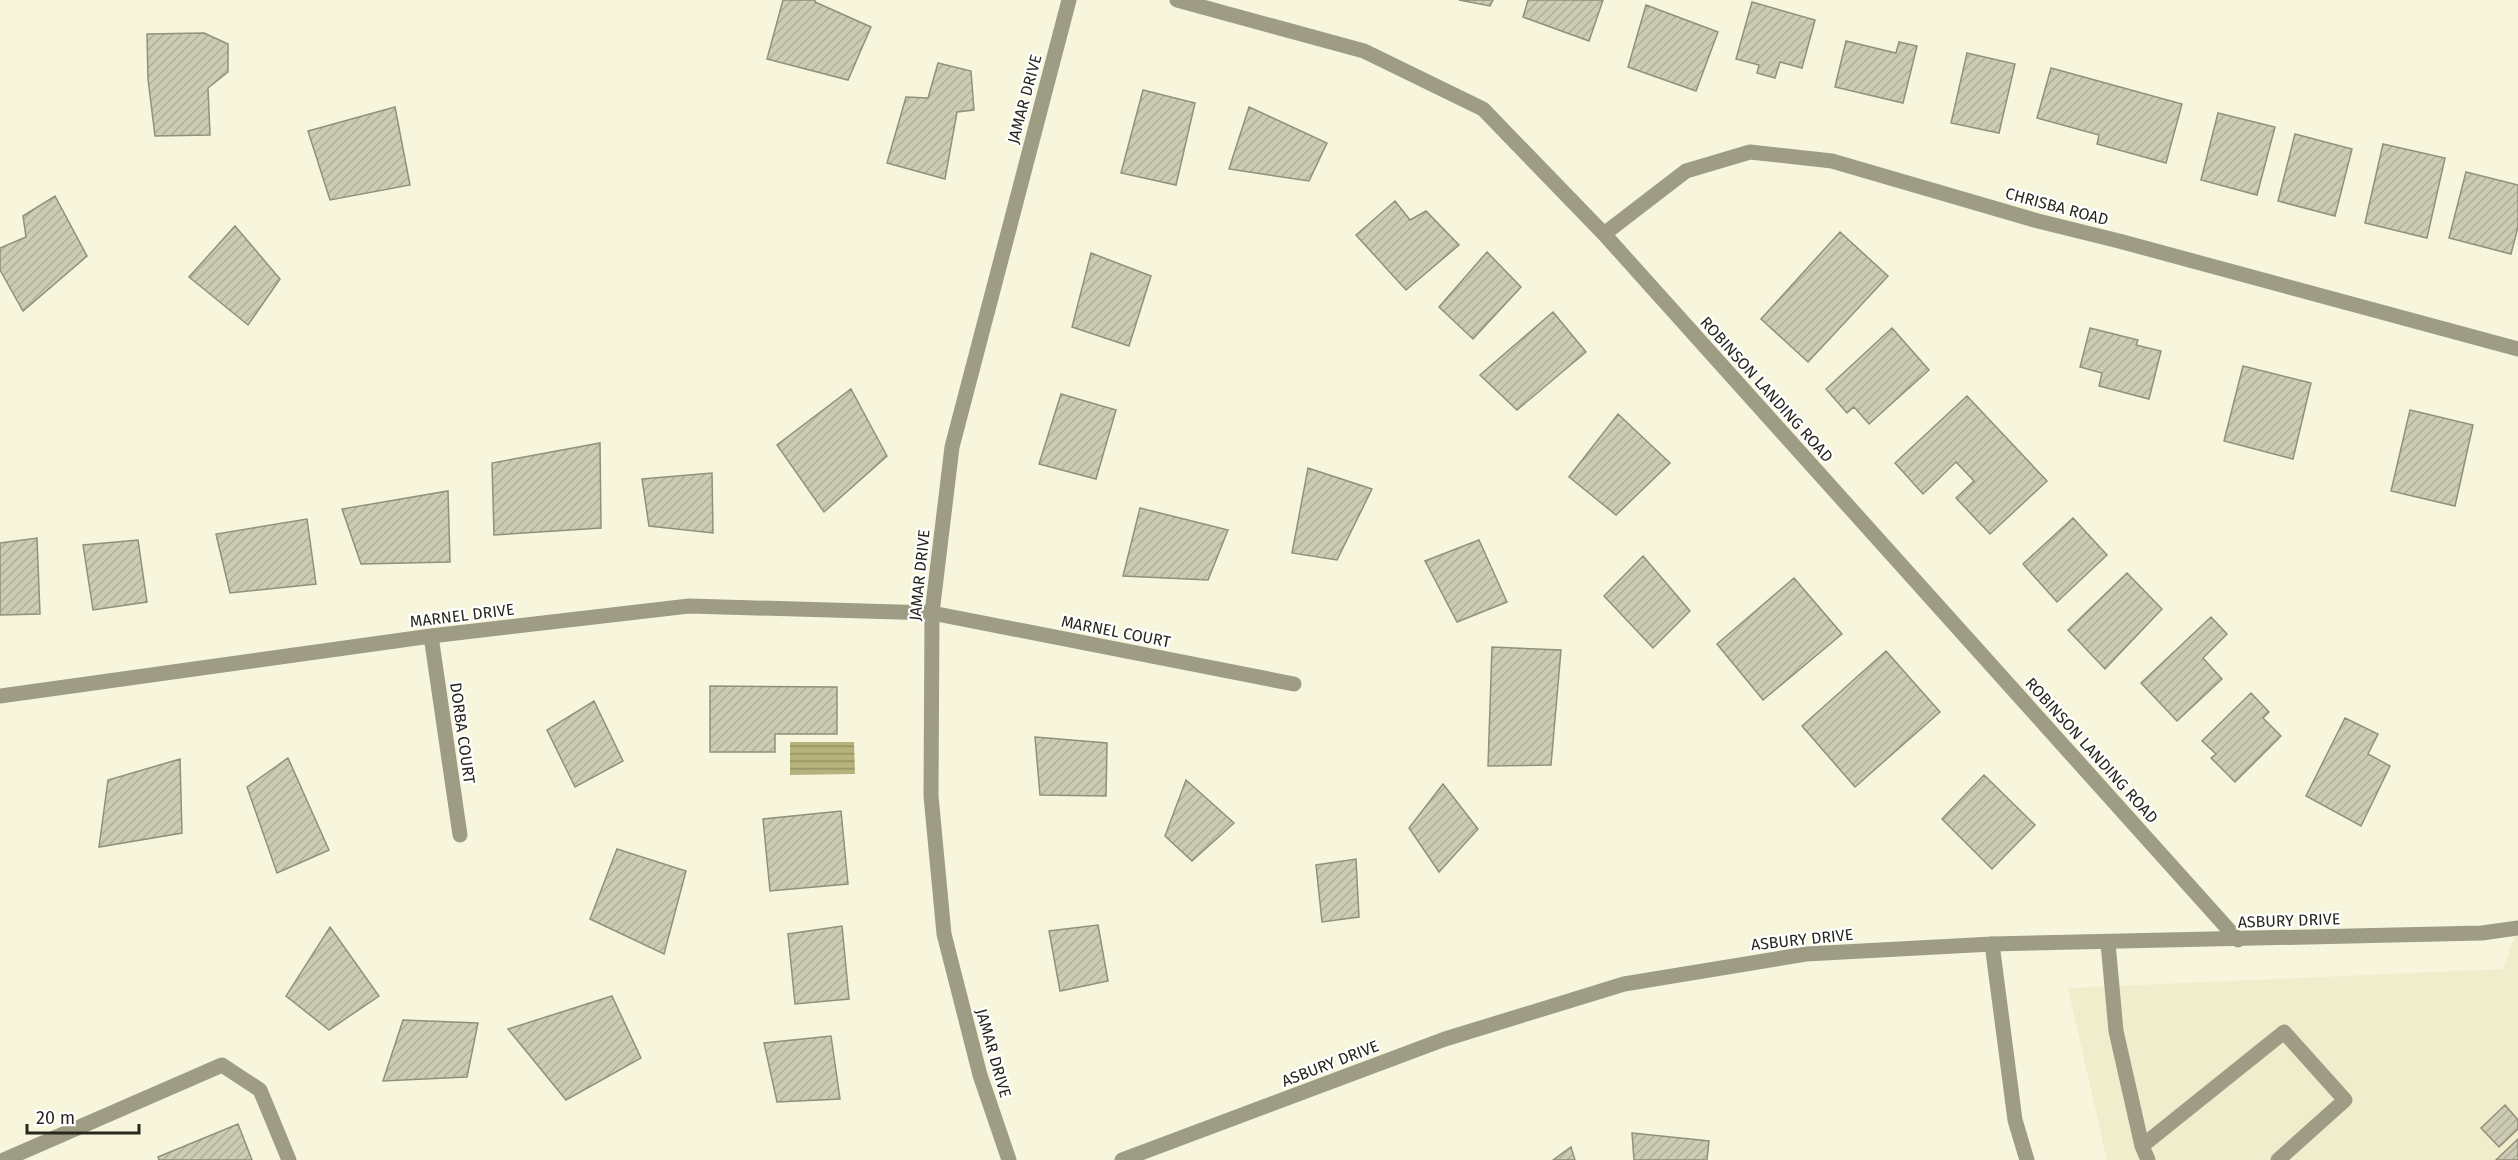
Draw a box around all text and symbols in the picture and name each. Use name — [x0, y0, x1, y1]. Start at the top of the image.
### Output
street label: JAMAR DRIVE — [1003, 52, 1046, 146]
street label: CHRISBA ROAD — [2003, 184, 2110, 229]
street label: ROBINSON LANDING ROAD — [1696, 313, 1837, 466]
street label: JAMAR DRIVE — [905, 528, 934, 622]
street label: MARNEL DRIVE — [409, 600, 515, 631]
street label: MARNEL COURT — [1060, 612, 1173, 652]
street label: ROBINSON LANDING ROAD — [2021, 674, 2162, 827]
street label: DORBA COURT — [446, 681, 479, 786]
street label: ASBURY DRIVE — [2237, 909, 2341, 932]
street label: ASBURY DRIVE — [1750, 925, 1854, 954]
street label: JAMAR DRIVE — [972, 1006, 1015, 1100]
street label: ASBURY DRIVE — [1279, 1036, 1382, 1091]
scale bar — [27, 1097, 140, 1135]
text: 20 m — [36, 1107, 75, 1129]

